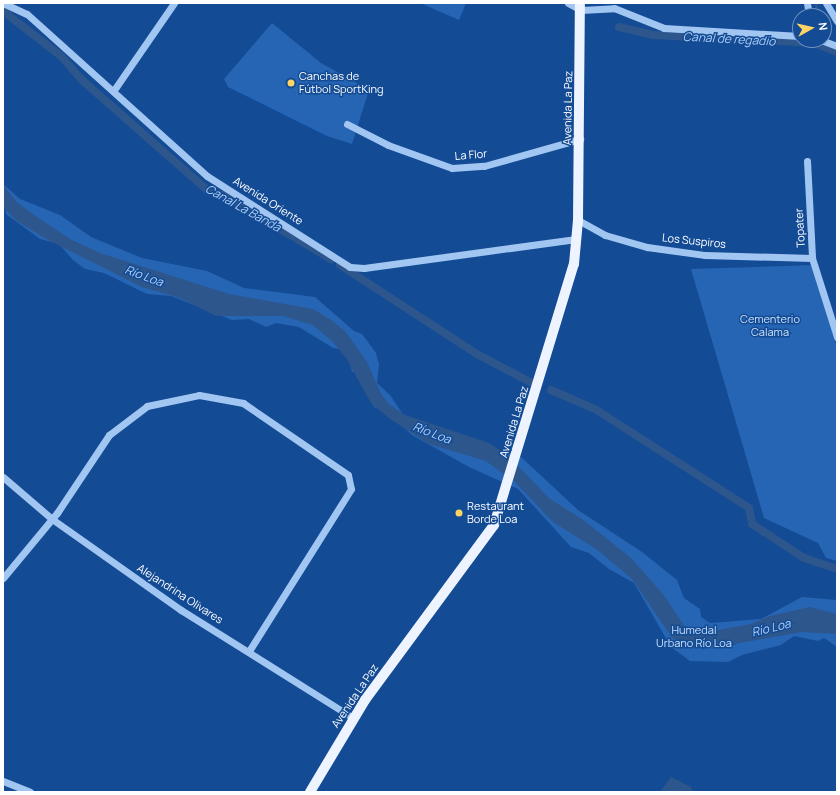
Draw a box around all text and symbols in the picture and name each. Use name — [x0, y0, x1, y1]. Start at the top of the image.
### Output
north arrow — [792, 8, 832, 48]
text: N — [815, 21, 831, 31]
water label: Canal de regadio — [682, 29, 776, 49]
place label: Canchas de Fútbol SportKing — [299, 70, 384, 96]
street label: Avenida La Paz — [561, 71, 575, 145]
marker: Canchas de Fútbol SportKing — [286, 78, 296, 88]
street label: La Flor — [454, 147, 488, 163]
street label: Avenida Oriente — [231, 174, 305, 228]
water label: Canal La Banda — [203, 181, 283, 235]
street label: Topater — [792, 208, 808, 248]
street label: Los Suspiros — [661, 231, 727, 251]
water label: Río Loa — [123, 262, 165, 290]
park label: Cementerio Calama — [740, 313, 800, 339]
street label: Avenida La Paz — [497, 385, 531, 459]
water label: Río Loa — [411, 419, 453, 447]
place label: Restaurant Borde Loa — [467, 500, 524, 526]
marker: Restaurant Borde Loa — [454, 508, 464, 518]
street label: Alejandrina Olivares — [135, 561, 225, 627]
water label: Río Loa — [750, 616, 792, 640]
park label: Humedal Urbano Río Loa — [656, 624, 732, 650]
street label: Avenida La Paz — [329, 661, 381, 731]

